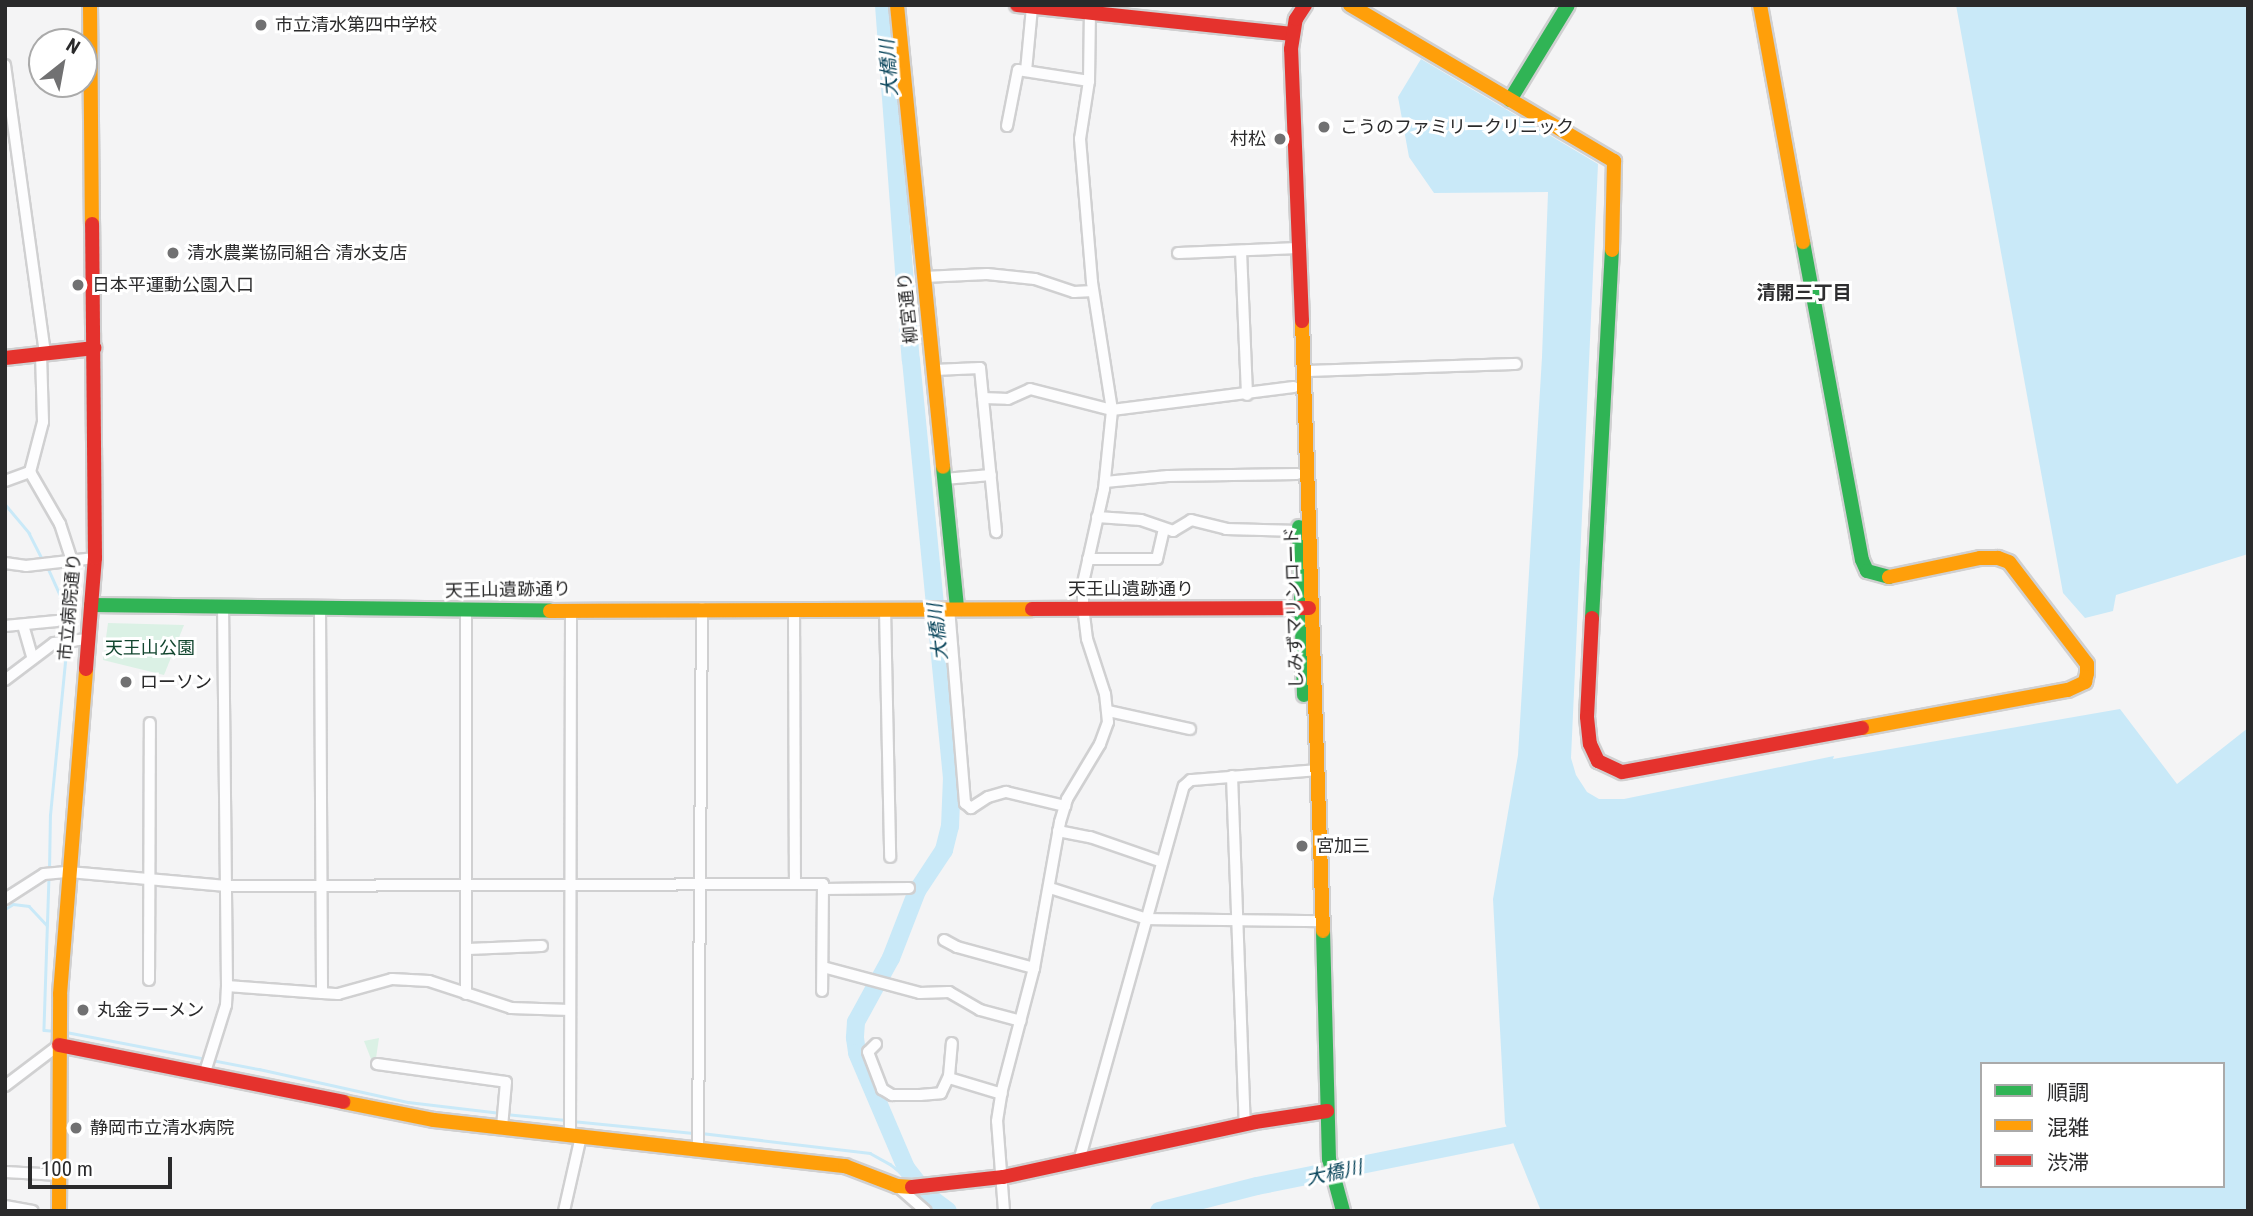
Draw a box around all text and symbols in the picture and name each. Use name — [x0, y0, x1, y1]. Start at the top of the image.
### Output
place label: 市立清水第四中学校 — [275, 14, 437, 36]
marker: 市立清水第四中学校 — [253, 17, 269, 33]
north arrow — [28, 28, 98, 98]
text: N — [62, 33, 84, 59]
water label: 大橋川 — [876, 39, 902, 97]
place label: こうのファミリークリニック — [1340, 116, 1574, 138]
marker: こうのファミリークリニック — [1314, 117, 1334, 137]
place label: 村松 — [1230, 128, 1266, 150]
marker: 村松 — [1272, 131, 1288, 147]
place label: 清水農業協同組合 清水支店 — [187, 242, 407, 264]
marker: 清水農業協同組合 清水支店 — [165, 245, 181, 261]
street label: 柳宮通り — [893, 271, 923, 345]
place label: 日本平運動公園入口 — [92, 274, 254, 296]
marker: 日本平運動公園入口 — [70, 277, 86, 293]
district label: 清開三丁目 — [1757, 282, 1851, 304]
street label: しみずマリンロード — [1280, 527, 1308, 689]
street label: 市立病院通り — [55, 552, 85, 662]
street label: 天王山遺跡通り — [445, 578, 571, 602]
street label: 天王山遺跡通り — [1068, 578, 1194, 600]
water label: 大橋川 — [924, 602, 952, 662]
park label: 天王山公園 — [105, 637, 195, 659]
place label: ローソン — [140, 671, 212, 693]
marker: ローソン — [118, 674, 134, 690]
place label: 宮加三 — [1316, 835, 1370, 857]
marker: 宮加三 — [1294, 838, 1310, 854]
place label: 丸金ラーメン — [97, 999, 205, 1021]
marker: 丸金ラーメン — [75, 1002, 91, 1018]
legend — [1980, 1062, 2225, 1188]
text: 順調 — [2047, 1081, 2089, 1105]
text: 混雑 — [2047, 1116, 2089, 1140]
place label: 静岡市立清水病院 — [90, 1117, 234, 1139]
marker: 静岡市立清水病院 — [68, 1120, 84, 1136]
scale bar — [32, 1142, 175, 1186]
text: 渋滞 — [2047, 1151, 2089, 1175]
water label: 大橋川 — [1304, 1156, 1364, 1190]
text: 100 m — [41, 1157, 93, 1181]

